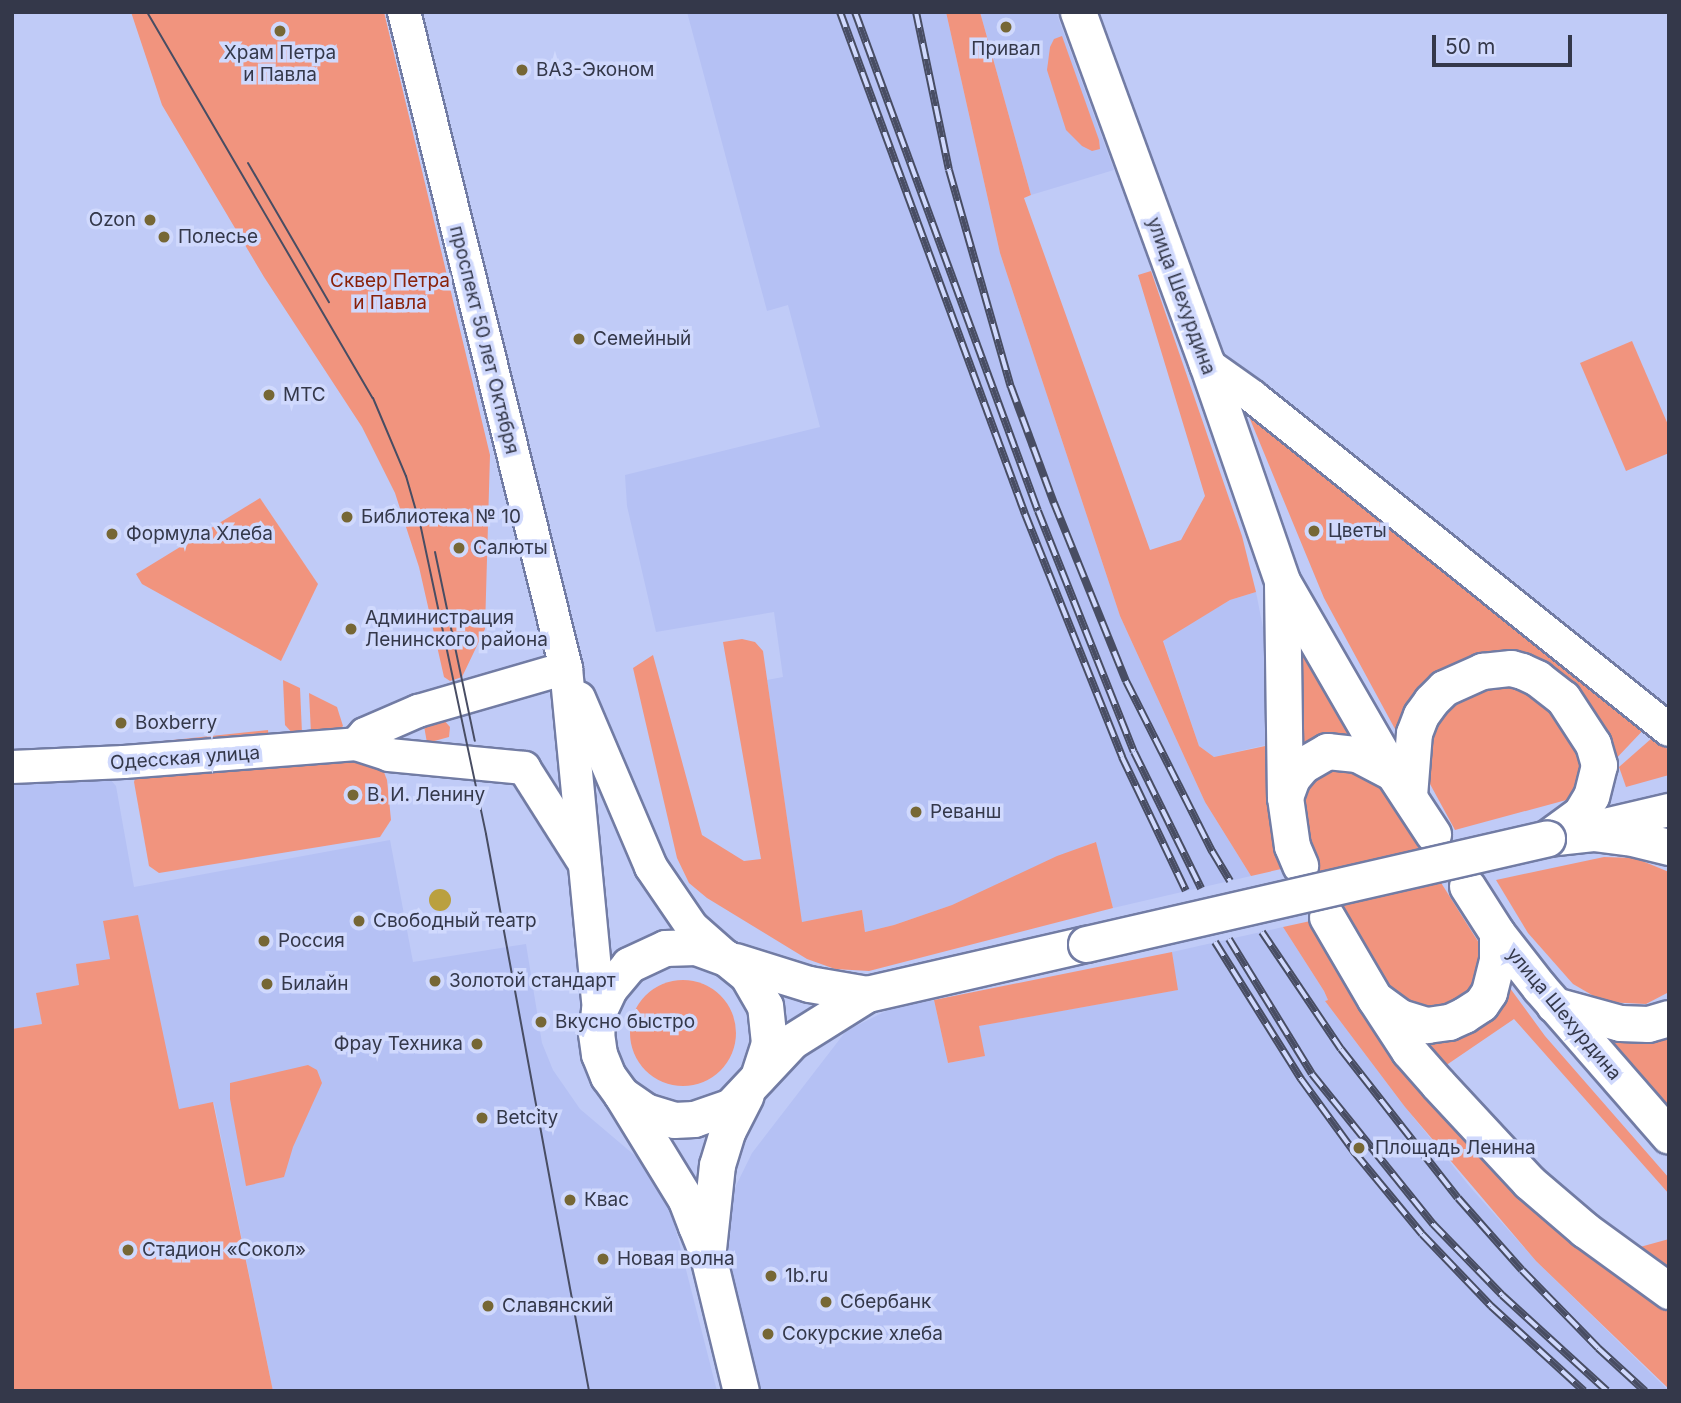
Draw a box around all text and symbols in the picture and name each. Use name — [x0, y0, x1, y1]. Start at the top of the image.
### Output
marker: Привал — [998, 19, 1014, 35]
scale bar — [1436, 21, 1576, 65]
marker: Храм Петра и Павла — [272, 23, 288, 39]
text: 50 m — [1445, 34, 1495, 59]
place label: Привал — [971, 38, 1041, 60]
place label: Храм Петра и Павла — [224, 42, 336, 86]
place label: ВАЗ-Эконом — [536, 59, 654, 81]
marker: ВАЗ-Эконом — [514, 62, 530, 78]
place label: Ozon — [89, 209, 136, 231]
marker: Ozon — [142, 212, 158, 228]
street label: улица Шехурдина — [1142, 214, 1220, 378]
street label: проспект 50 лет Октября — [445, 223, 523, 457]
place label: Полесье — [178, 226, 258, 248]
marker: Полесье — [156, 229, 172, 245]
park label: Сквер Петра и Павла — [330, 270, 450, 314]
place label: Семейный — [593, 328, 691, 350]
marker: Семейный — [571, 331, 587, 347]
place label: МТС — [283, 384, 326, 406]
marker: МТС — [261, 387, 277, 403]
place label: Библиотека № 10 — [361, 506, 521, 528]
marker: Библиотека № 10 — [339, 509, 355, 525]
place label: Цветы — [1328, 520, 1387, 542]
place label: Формула Хлеба — [126, 523, 273, 545]
marker: Цветы — [1306, 523, 1322, 539]
marker: Формула Хлеба — [104, 526, 120, 542]
place label: Салюты — [473, 537, 548, 559]
marker: Салюты — [451, 540, 467, 556]
place label: Администрация Ленинского района — [365, 607, 548, 651]
marker: Администрация Ленинского района — [343, 621, 359, 637]
place label: Boxberry — [135, 712, 217, 734]
marker: Boxberry — [113, 715, 129, 731]
street label: Одесская улица — [109, 741, 261, 775]
place label: В. И. Ленину — [367, 784, 485, 806]
marker: В. И. Ленину — [345, 787, 361, 803]
place label: Реванш — [930, 801, 1001, 823]
marker: Реванш — [908, 804, 924, 820]
place label: Свободный театр — [373, 910, 537, 932]
marker: Свободный театр — [351, 913, 367, 929]
place label: Россия — [278, 930, 345, 952]
marker: Россия — [256, 933, 272, 949]
street label: улица Шехурдина — [1502, 943, 1626, 1085]
place label: Золотой стандарт — [449, 970, 616, 992]
place label: Билайн — [281, 973, 349, 995]
marker: Золотой стандарт — [427, 973, 443, 989]
marker: Билайн — [259, 976, 275, 992]
place label: Вкусно быстро — [555, 1011, 695, 1033]
marker: Вкусно быстро — [533, 1014, 549, 1030]
place label: Фрау Техника — [334, 1033, 463, 1055]
marker: Фрау Техника — [469, 1036, 485, 1052]
place label: Betcity — [496, 1107, 558, 1129]
marker: Betcity — [474, 1110, 490, 1126]
place label: Площадь Ленина — [1375, 1137, 1536, 1159]
marker: Площадь Ленина — [1349, 1138, 1369, 1158]
place label: Квас — [584, 1189, 629, 1211]
marker: Квас — [562, 1192, 578, 1208]
place label: Стадион «Сокол» — [142, 1239, 306, 1261]
marker: Стадион «Сокол» — [120, 1242, 136, 1258]
place label: Новая волна — [617, 1248, 735, 1270]
marker: Новая волна — [595, 1251, 611, 1267]
place label: 1b.ru — [785, 1265, 828, 1287]
marker: 1b.ru — [763, 1268, 779, 1284]
place label: Сбербанк — [840, 1291, 931, 1313]
marker: Сбербанк — [818, 1294, 834, 1310]
place label: Славянский — [502, 1295, 614, 1317]
marker: Славянский — [480, 1298, 496, 1314]
place label: Сокурские хлеба — [782, 1323, 943, 1345]
marker: Сокурские хлеба — [760, 1326, 776, 1342]

